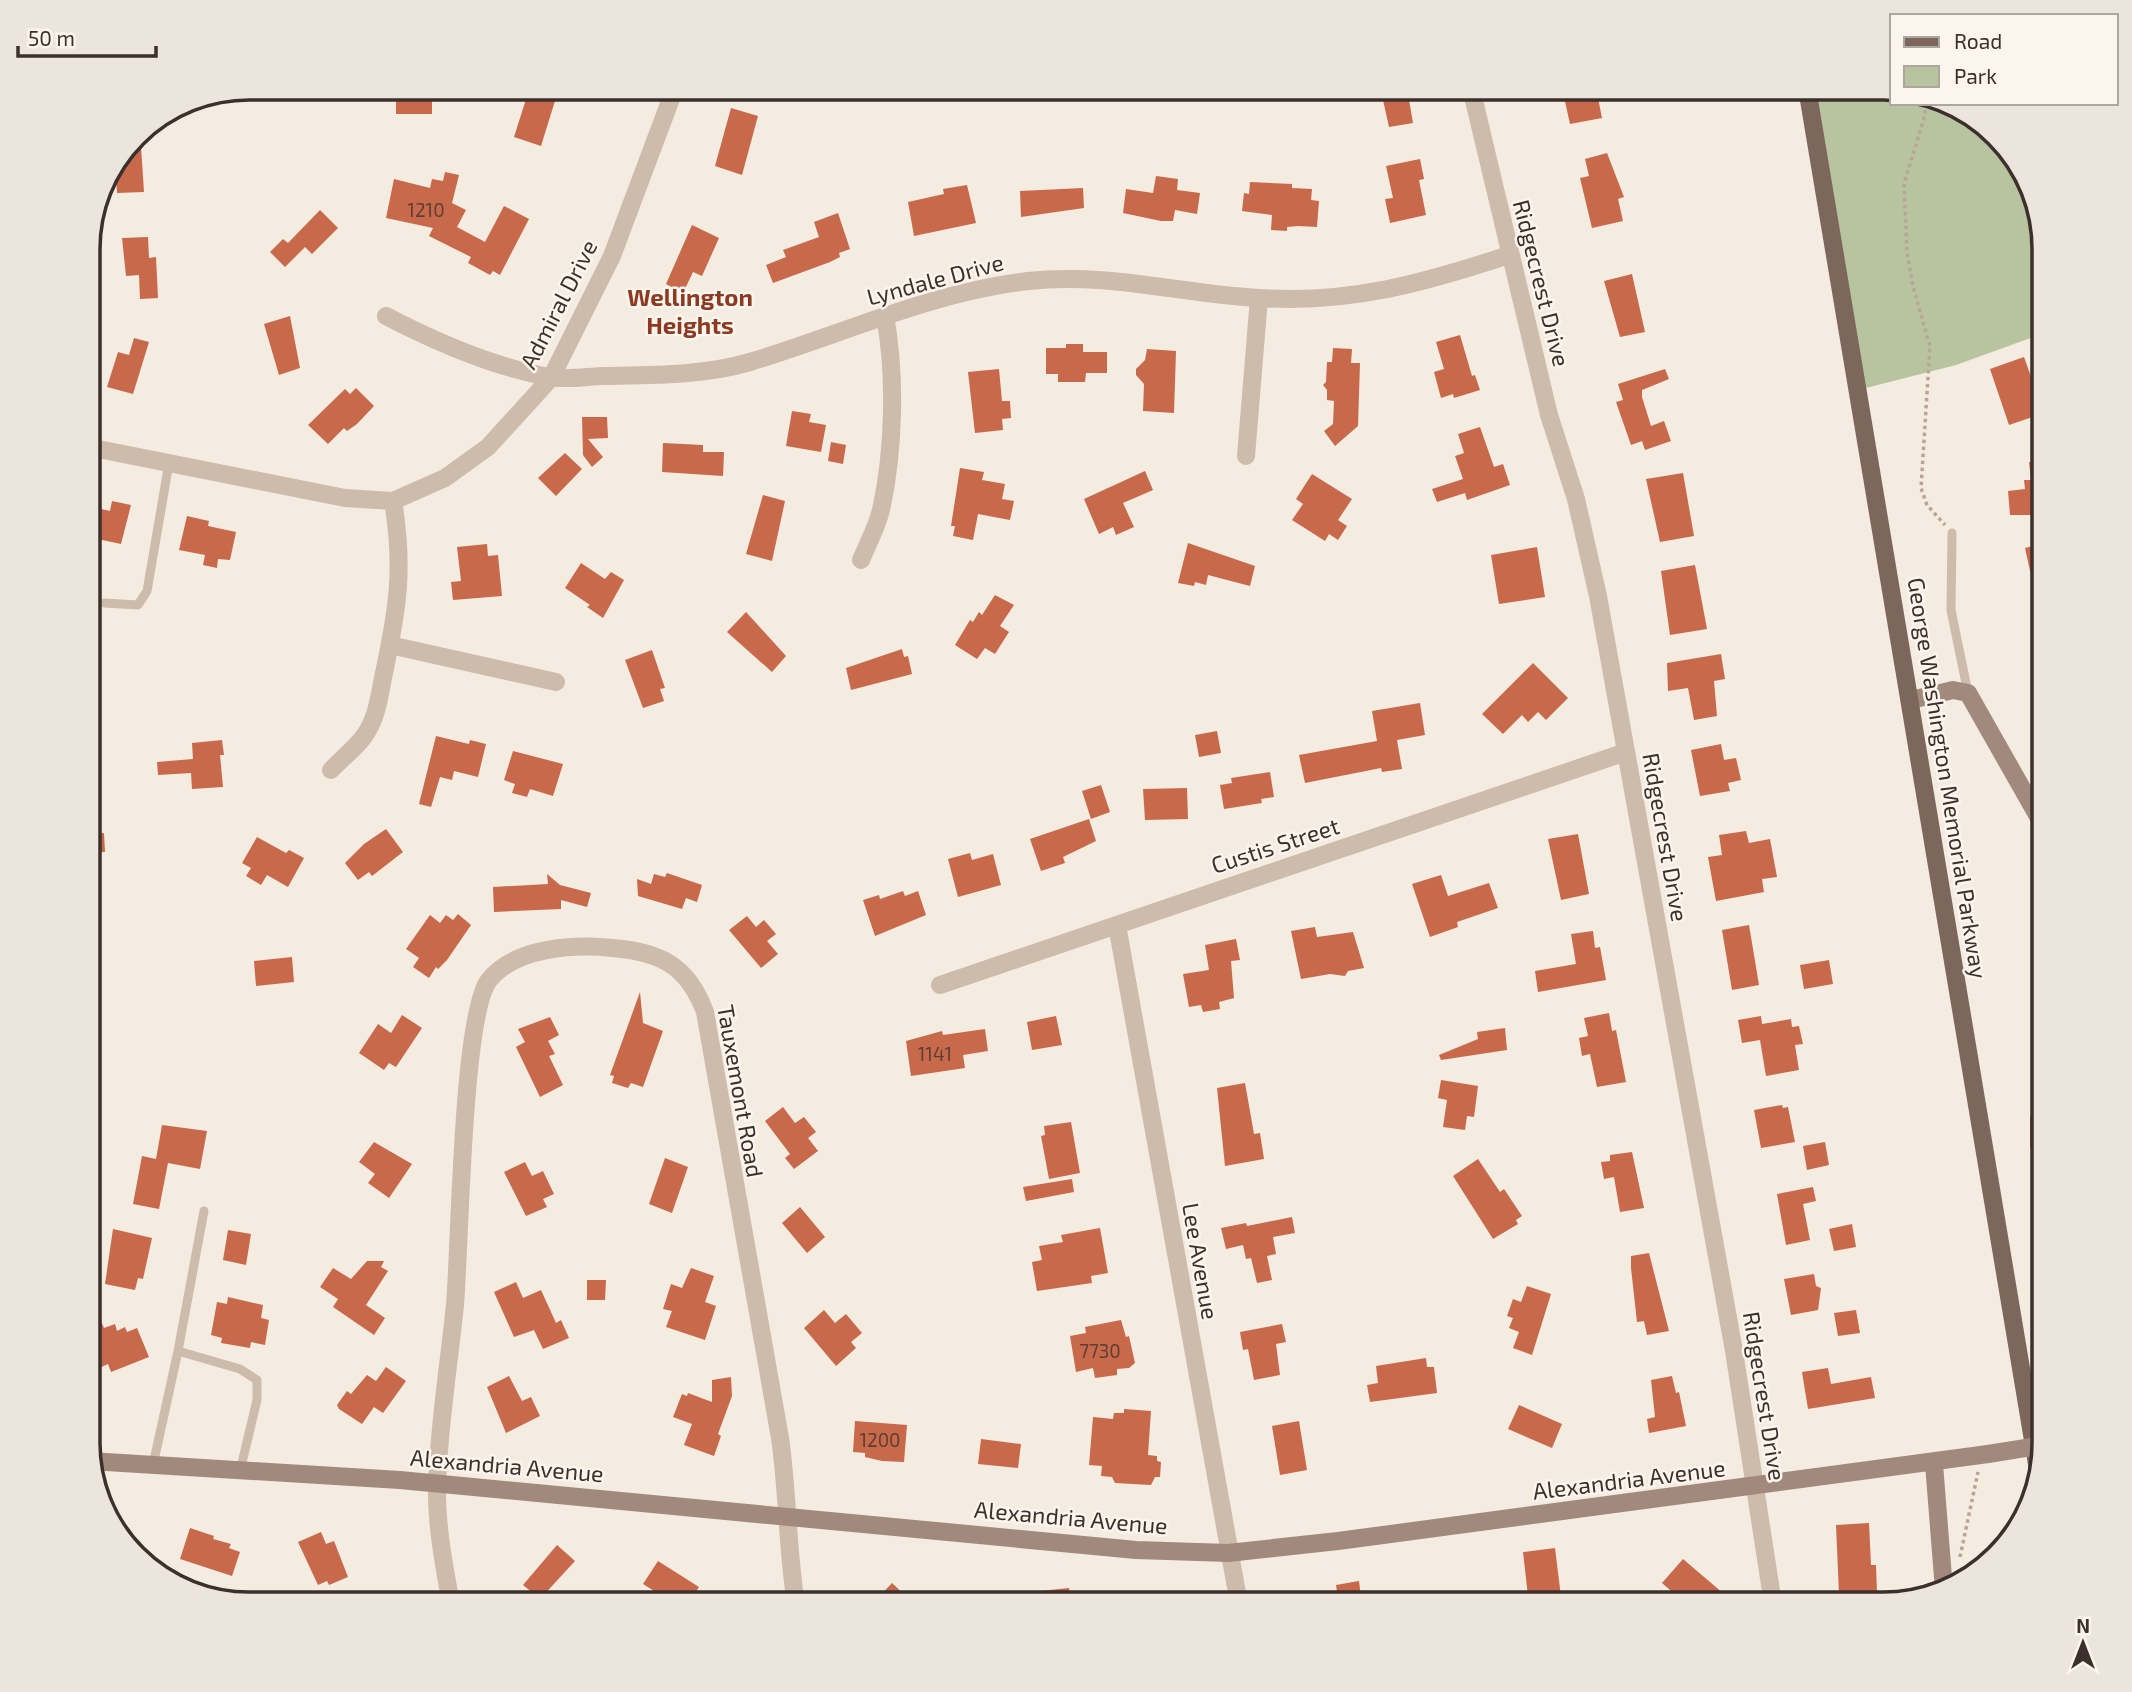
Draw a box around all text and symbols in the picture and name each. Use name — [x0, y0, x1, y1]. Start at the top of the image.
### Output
scale bar — [18, 14, 156, 58]
legend — [1890, 14, 2118, 105]
text: 50 m — [28, 25, 75, 50]
text: Road — [1954, 28, 2002, 53]
text: Park — [1954, 63, 1997, 88]
street label: Ridgecrest Drive — [1508, 197, 1576, 369]
house number: 1210 — [407, 198, 445, 221]
street label: Admiral Drive — [513, 235, 603, 373]
street label: Lyndale Drive — [864, 247, 1006, 311]
district label: Wellington Heights — [627, 282, 753, 339]
street label: George Washington Memorial Parkway — [1902, 575, 1994, 981]
street label: Ridgecrest Drive — [1637, 750, 1695, 924]
street label: Custis Street — [1207, 811, 1343, 879]
street label: Tauxemont Road — [712, 1003, 770, 1179]
house number: 1141 — [918, 1042, 952, 1065]
street label: Lee Avenue — [1177, 1200, 1225, 1322]
street label: Ridgecrest Drive — [1738, 1309, 1792, 1483]
house number: 7730 — [1079, 1339, 1121, 1362]
house number: 1200 — [859, 1428, 901, 1451]
street label: Alexandria Avenue — [409, 1443, 605, 1487]
street label: Alexandria Avenue — [1531, 1453, 1727, 1505]
street label: Alexandria Avenue — [973, 1495, 1169, 1539]
north arrow — [2048, 1608, 2118, 1678]
text: N — [2076, 1614, 2090, 1637]

